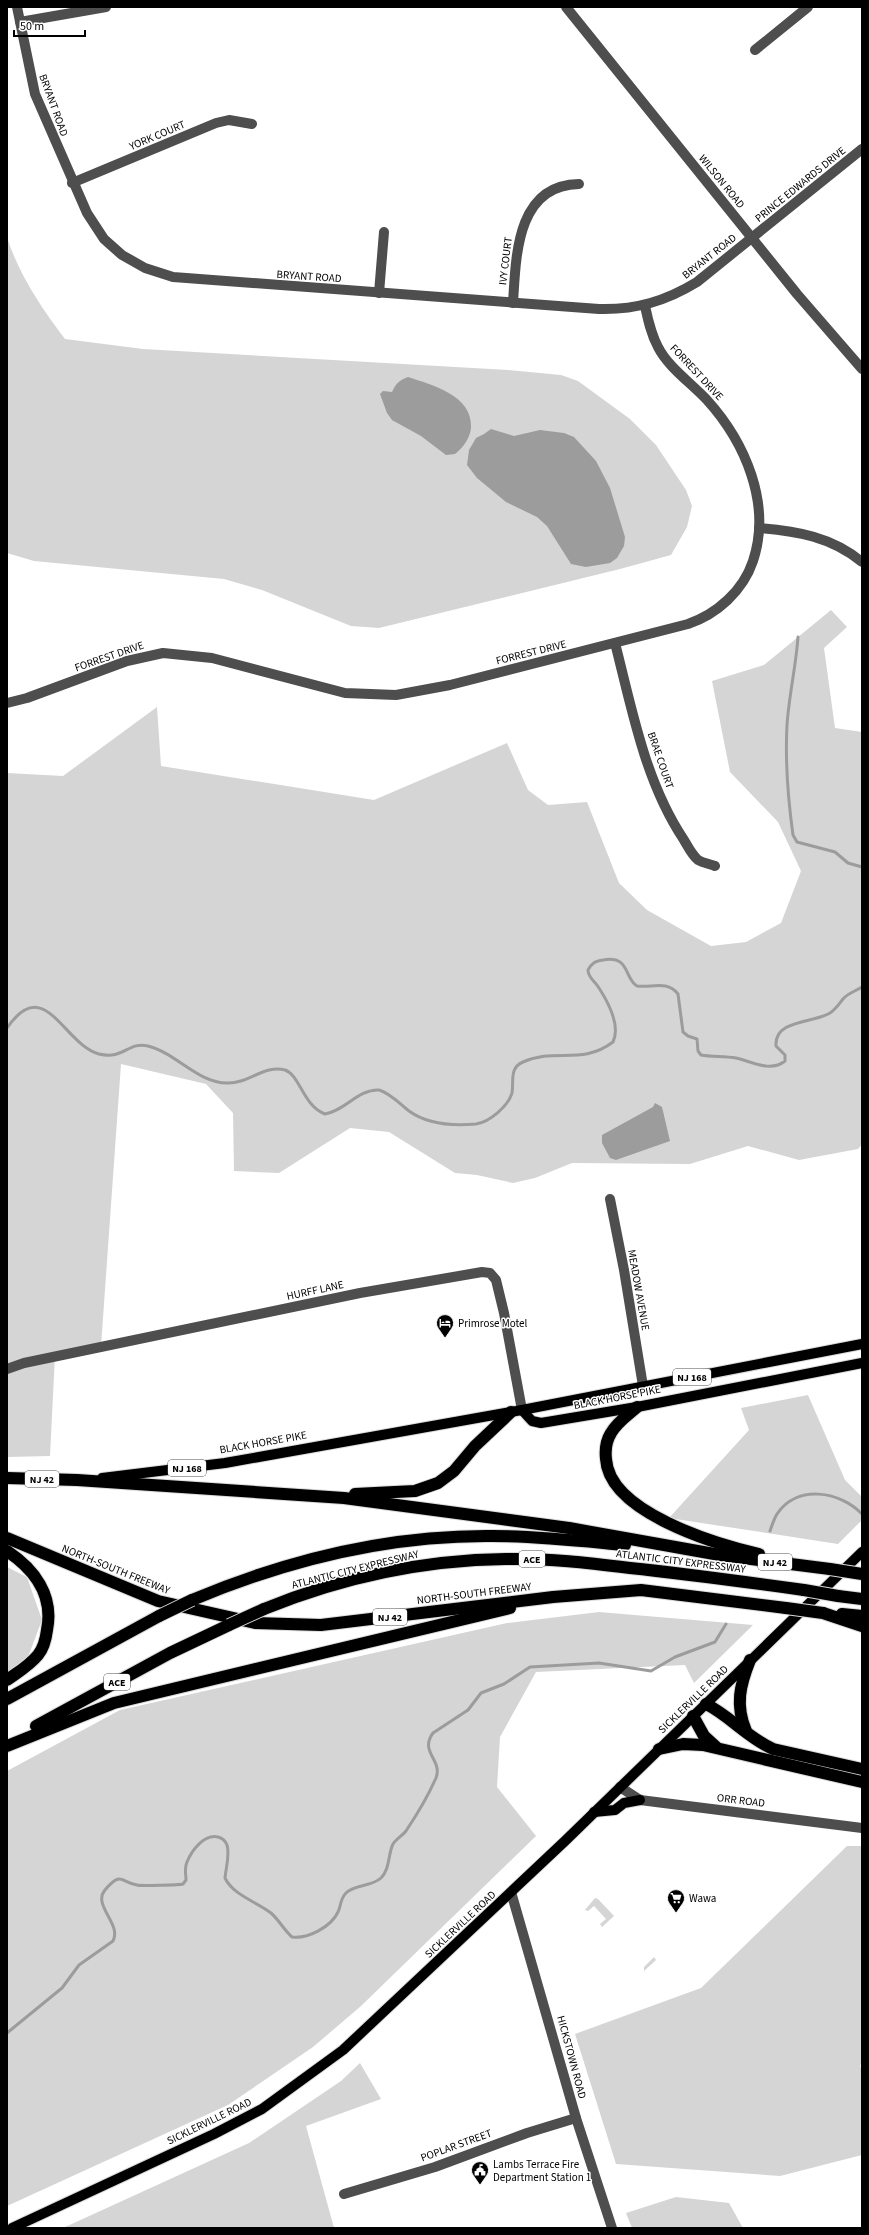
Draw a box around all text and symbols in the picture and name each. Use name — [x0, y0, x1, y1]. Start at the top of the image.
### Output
scale bar — [14, 12, 85, 38]
text: 50 m — [20, 18, 44, 35]
street label: BRYANT ROAD — [35, 72, 72, 139]
street label: YORK COURT — [126, 117, 188, 154]
street label: PRINCE EDWARDS DRIVE — [752, 143, 849, 226]
street label: WILSON ROAD — [695, 151, 748, 212]
street label: BRYANT ROAD — [679, 230, 740, 282]
street label: IVY COURT — [495, 236, 516, 286]
street label: BRYANT ROAD — [276, 267, 342, 286]
street label: FORREST DRIVE — [667, 341, 727, 404]
street label: FORREST DRIVE — [494, 636, 568, 668]
street label: FORREST DRIVE — [73, 638, 146, 675]
street label: BRAE COURT — [644, 730, 677, 791]
street label: MEADOW AVENUE — [624, 1248, 653, 1332]
street label: HURFF LANE — [285, 1277, 345, 1304]
hotel icon: Primrose Motel — [435, 1313, 455, 1338]
place label: Primrose Motel — [458, 1316, 528, 1331]
road number: NJ 168 — [673, 1369, 711, 1385]
street label: BLACK HORSE PIKE — [572, 1382, 662, 1413]
street label: BLACK HORSE PIKE — [218, 1427, 308, 1458]
road number: NJ 168 — [168, 1460, 206, 1476]
road number: NJ 42 — [25, 1471, 59, 1487]
street label: NORTH-SOUTH FREEWAY — [60, 1541, 173, 1598]
street label: ATLANTIC CITY EXPRESSWAY — [290, 1546, 421, 1593]
street label: ATLANTIC CITY EXPRESSWAY — [615, 1546, 747, 1577]
road number: ACE — [519, 1551, 545, 1567]
road number: NJ 42 — [758, 1554, 792, 1570]
street label: NORTH-SOUTH FREEWAY — [416, 1579, 533, 1608]
road number: NJ 42 — [373, 1609, 407, 1625]
street label: SICKLERVILLE ROAD — [655, 1662, 732, 1737]
road number: ACE — [104, 1674, 130, 1690]
street label: ORR ROAD — [716, 1790, 766, 1811]
street label: SICKLERVILLE ROAD — [421, 1887, 499, 1961]
supermarket icon: Wawa — [666, 1888, 686, 1913]
place label: Wawa — [689, 1891, 716, 1906]
street label: HICKSTOWN ROAD — [553, 2014, 590, 2100]
street label: SICKLERVILLE ROAD — [164, 2094, 254, 2148]
street label: POPLAR STREET — [418, 2126, 494, 2165]
place label: Lambs Terrace Fire Department Station 1 — [493, 2157, 591, 2185]
public building icon: Lambs Terrace Fire Department Station 1 — [470, 2160, 490, 2185]

